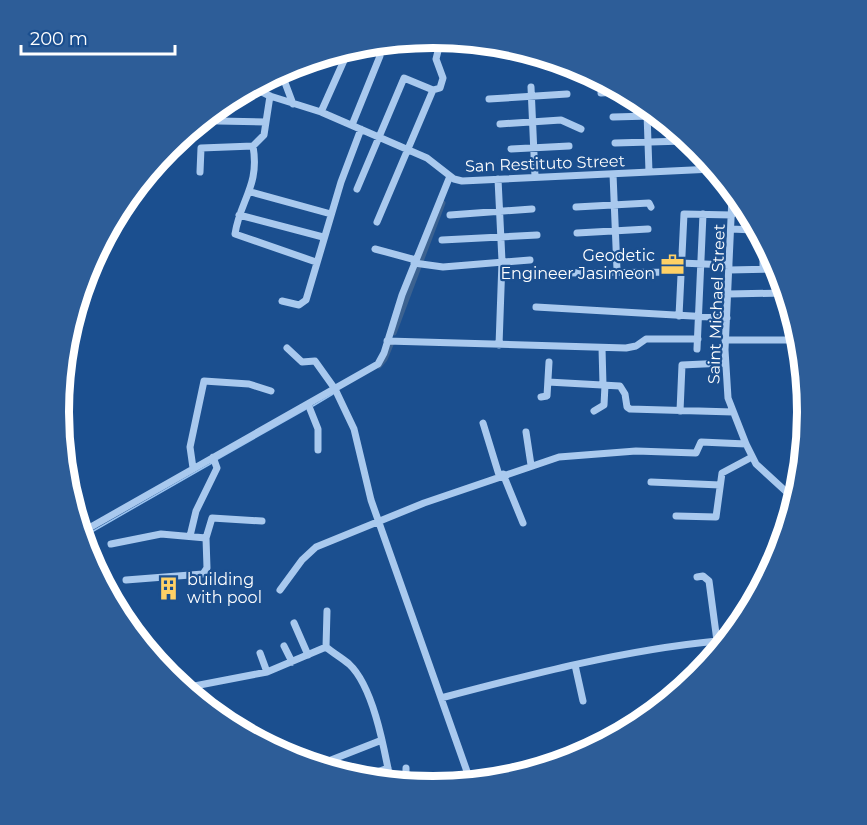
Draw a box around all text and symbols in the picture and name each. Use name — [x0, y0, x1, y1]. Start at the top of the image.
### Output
scale bar — [21, 18, 176, 56]
text: 200 m — [30, 28, 88, 50]
street label: San Restituto Street — [465, 151, 626, 176]
street label: Saint Michael Street — [704, 223, 729, 384]
place label: Geodetic Engineer Jasimeon — [500, 246, 655, 283]
office icon: Geodetic Engineer Jasimeon — [660, 251, 686, 277]
place label: building with pool — [187, 570, 262, 607]
building icon: building with pool — [156, 575, 182, 601]

